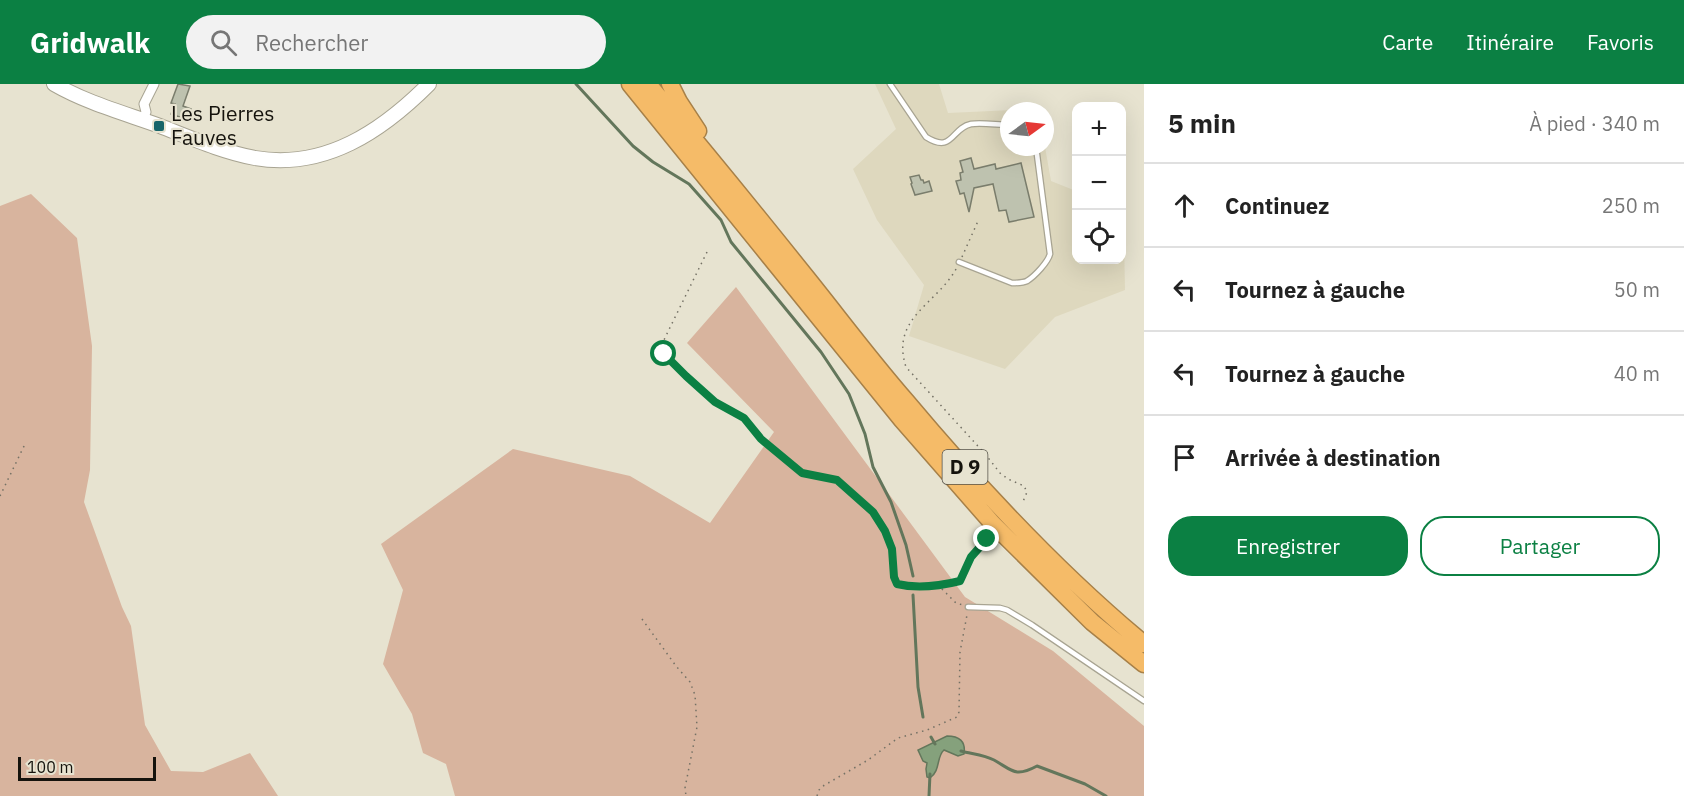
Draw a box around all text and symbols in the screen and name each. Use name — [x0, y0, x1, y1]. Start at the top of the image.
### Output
search box — [186, 15, 606, 69]
text: Gridwalk — [30, 24, 150, 61]
icon: search — [207, 26, 240, 59]
text: Rechercher — [255, 28, 368, 57]
text: Carte — [1382, 28, 1433, 56]
text: Itinéraire — [1466, 28, 1554, 56]
text: Favoris — [1587, 28, 1654, 56]
place label: Les Pierres Fauves — [171, 99, 275, 151]
north arrow — [1000, 102, 1054, 156]
map controls — [1072, 102, 1126, 264]
button: + — [1072, 102, 1126, 156]
text: 5 min — [1168, 106, 1236, 140]
text: À pied · 340 m — [1529, 110, 1660, 137]
marker: Les Pierres Fauves — [152, 119, 166, 133]
button: − — [1072, 156, 1126, 210]
icon: ahead — [1168, 189, 1201, 222]
text: Continuez — [1225, 191, 1329, 220]
text: 250 m — [1602, 192, 1660, 219]
button: locate — [1072, 210, 1126, 264]
icon: left — [1168, 273, 1201, 306]
text: Tournez à gauche — [1225, 275, 1405, 304]
text: 50 m — [1614, 276, 1660, 303]
route start — [650, 340, 676, 366]
icon: left — [1168, 357, 1201, 390]
text: Tournez à gauche — [1225, 359, 1405, 388]
text: 40 m — [1614, 360, 1660, 387]
icon: arrive — [1168, 441, 1201, 474]
text: Arrivée à destination — [1225, 443, 1441, 472]
road number: D 9 — [942, 450, 988, 484]
button: Enregistrer — [1168, 516, 1408, 576]
button: Partager — [1420, 516, 1660, 576]
route end — [973, 525, 999, 551]
scale bar — [18, 754, 156, 782]
text: 100 m — [27, 757, 74, 777]

